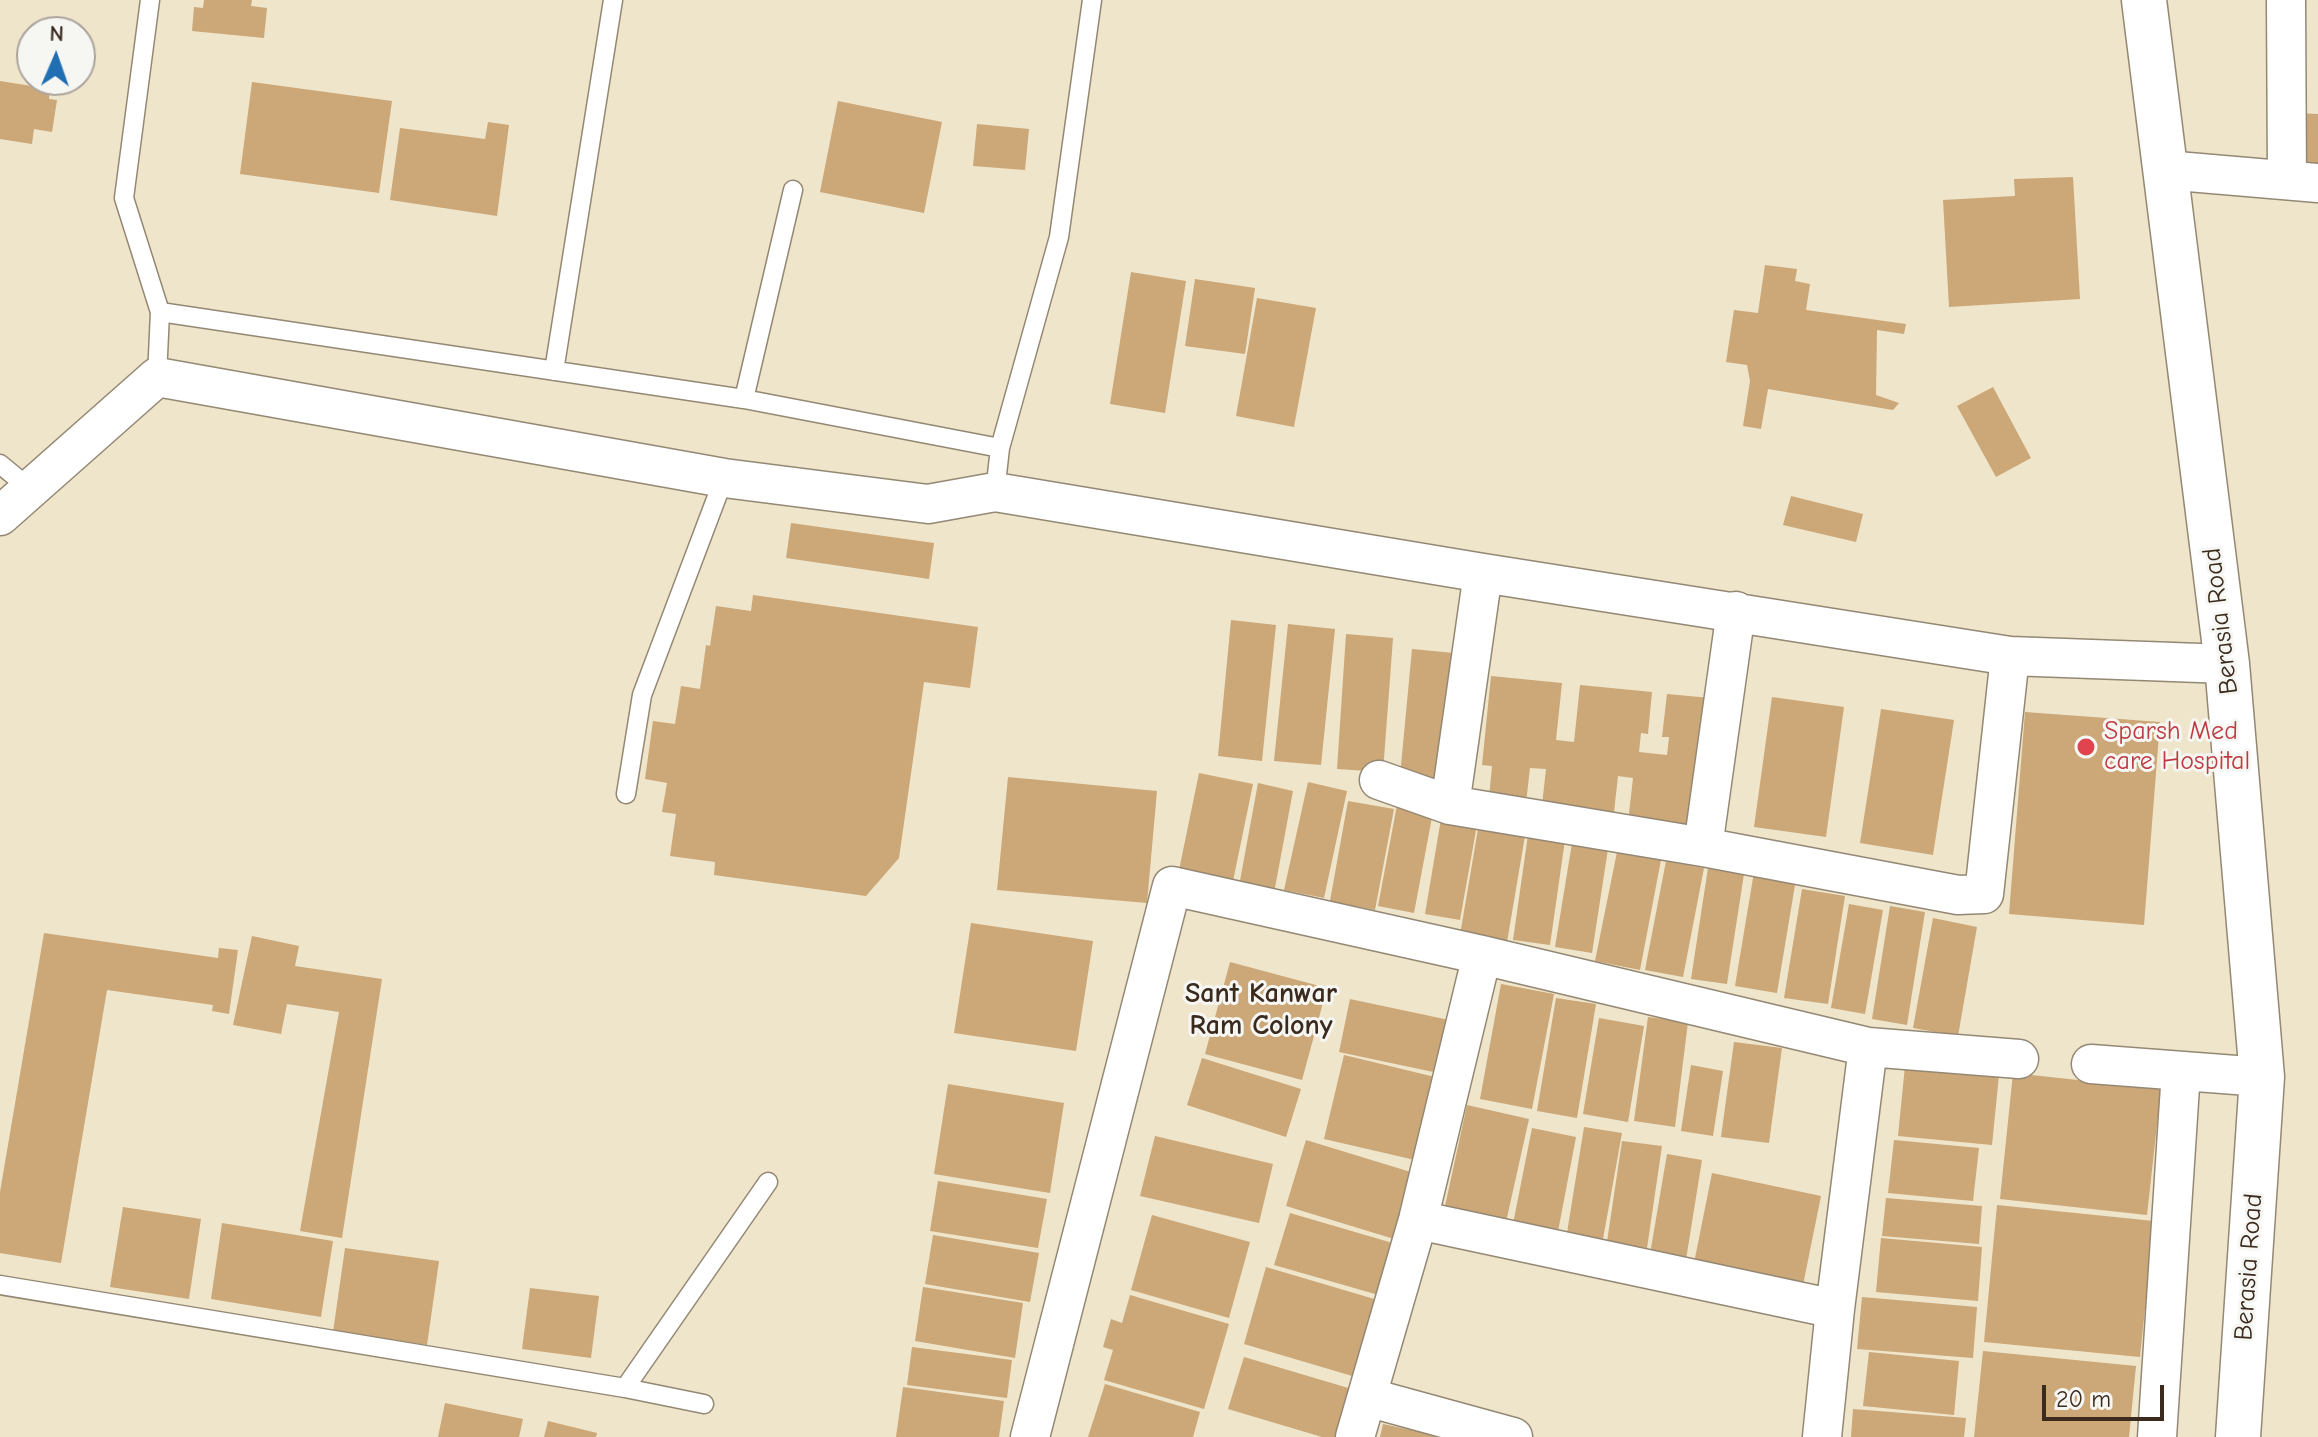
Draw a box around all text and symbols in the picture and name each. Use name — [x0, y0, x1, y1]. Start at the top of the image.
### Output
north arrow — [16, 16, 96, 96]
text: N — [49, 21, 64, 47]
street label: Berasia Road — [2197, 546, 2245, 696]
place label: Sparsh Med care Hospital — [2104, 716, 2250, 778]
marker: Sparsh Med care Hospital — [2075, 736, 2097, 758]
district label: Sant Kanwar Ram Colony — [1185, 977, 1337, 1043]
street label: Berasia Road — [2228, 1192, 2270, 1342]
scale bar — [2046, 1369, 2168, 1419]
text: 20 m — [2056, 1385, 2111, 1413]

